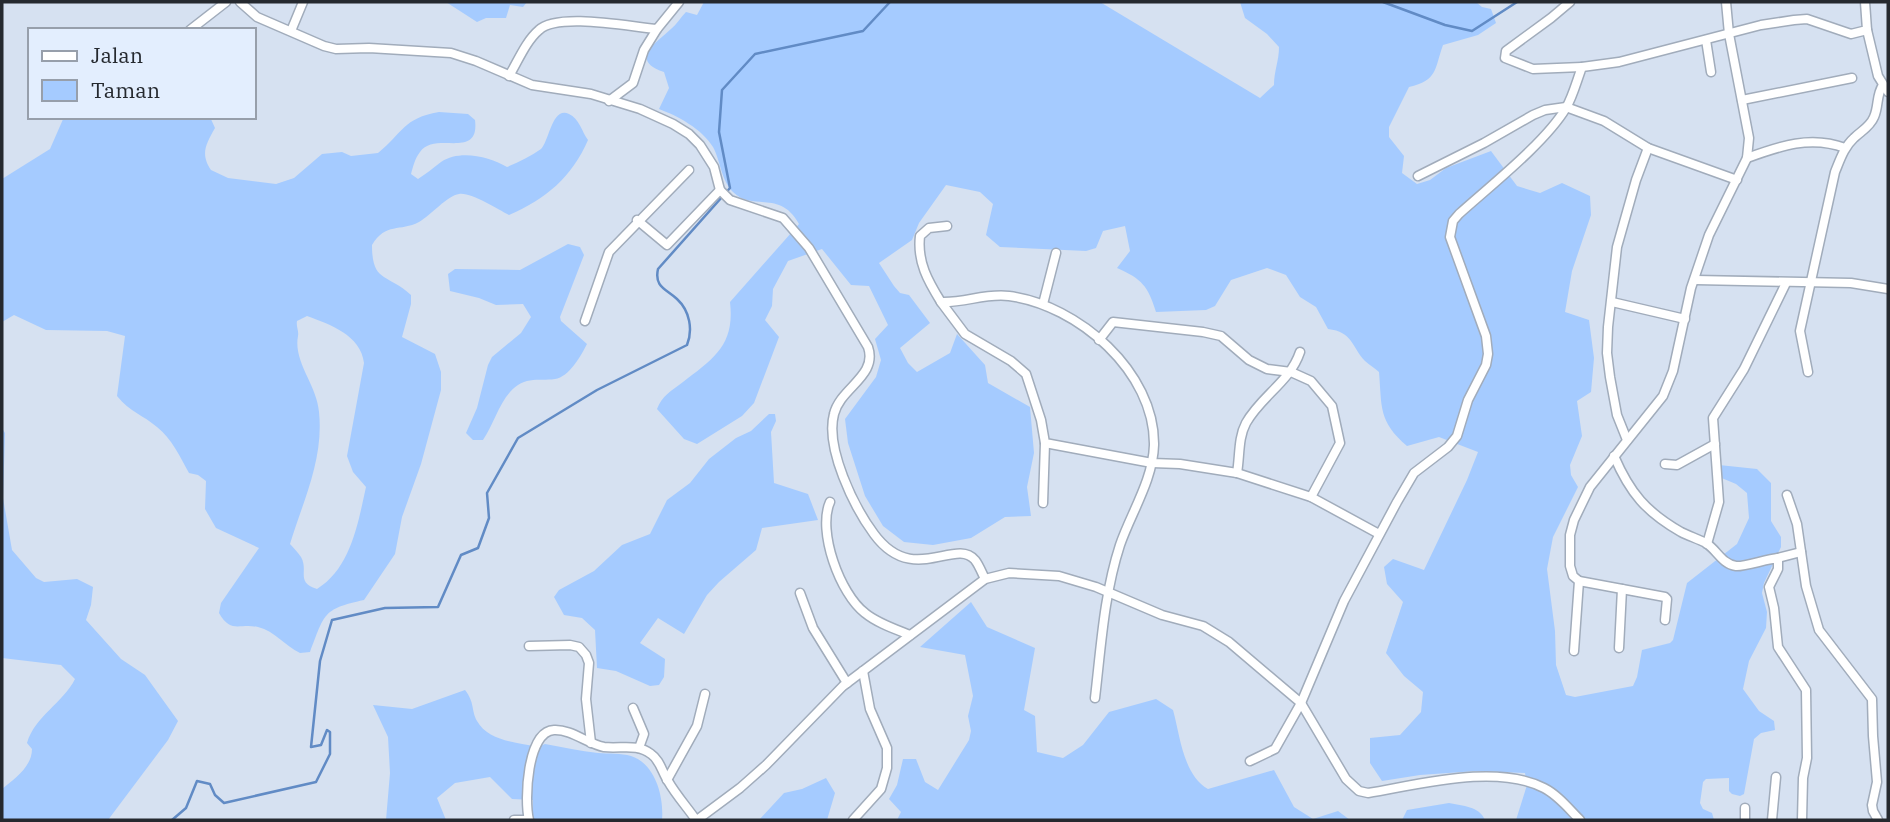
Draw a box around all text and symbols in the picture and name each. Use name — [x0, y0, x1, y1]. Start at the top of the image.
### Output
legend — [28, 28, 256, 119]
text: Jalan — [91, 41, 143, 69]
text: Taman — [91, 76, 160, 104]

